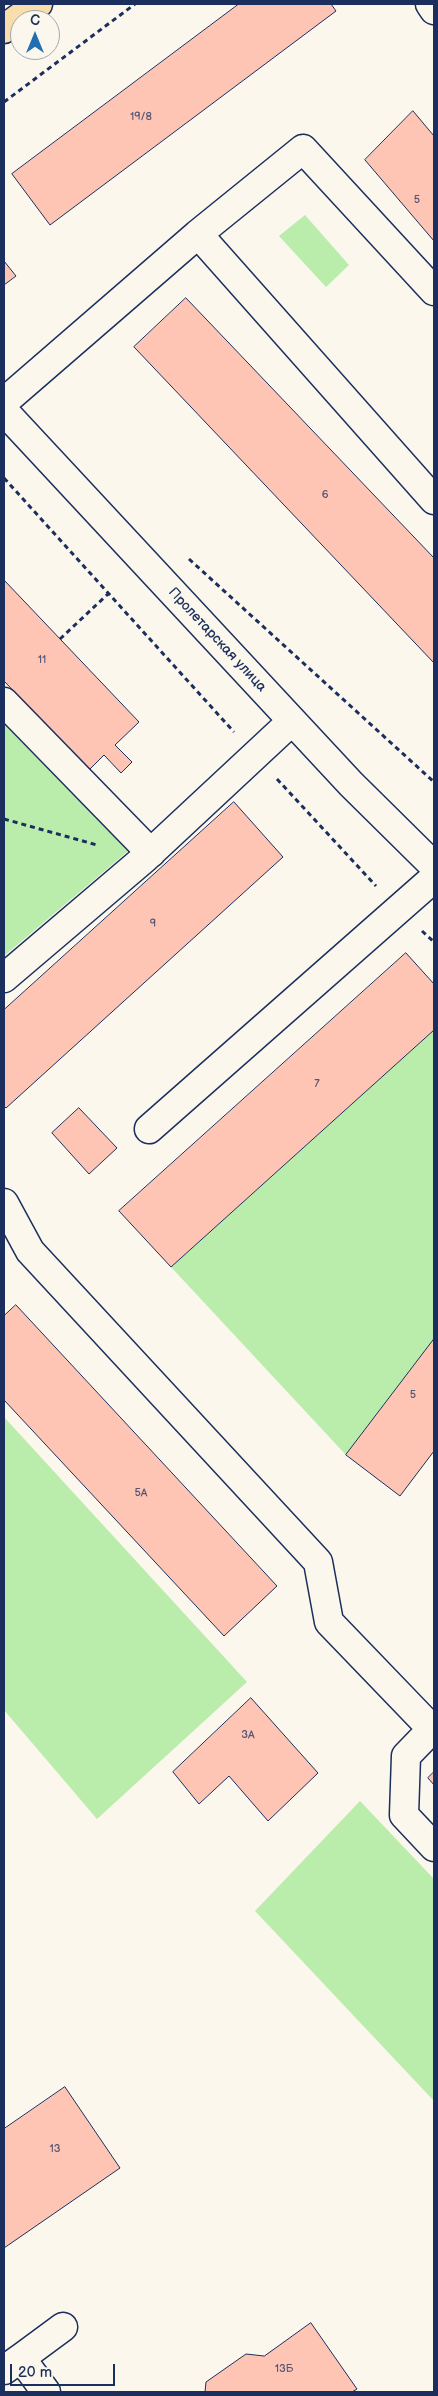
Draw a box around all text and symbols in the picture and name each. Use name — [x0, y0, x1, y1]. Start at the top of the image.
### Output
north arrow — [10, 10, 60, 60]
text: С — [30, 12, 40, 29]
house number: 19/8 — [130, 110, 152, 124]
house number: 5 — [414, 193, 420, 207]
house number: 6 — [322, 488, 328, 502]
street label: Пролетарская улица — [164, 584, 270, 696]
house number: 11 — [38, 653, 46, 667]
house number: 9 — [150, 917, 156, 931]
house number: 7 — [314, 1077, 320, 1091]
house number: 5 — [410, 1388, 416, 1402]
house number: 5А — [135, 1486, 147, 1500]
house number: 3А — [241, 1728, 255, 1742]
house number: 13 — [49, 2142, 61, 2156]
scale bar — [12, 2354, 118, 2386]
house number: 13Б — [275, 2362, 293, 2376]
text: 20 m — [18, 2363, 52, 2382]

